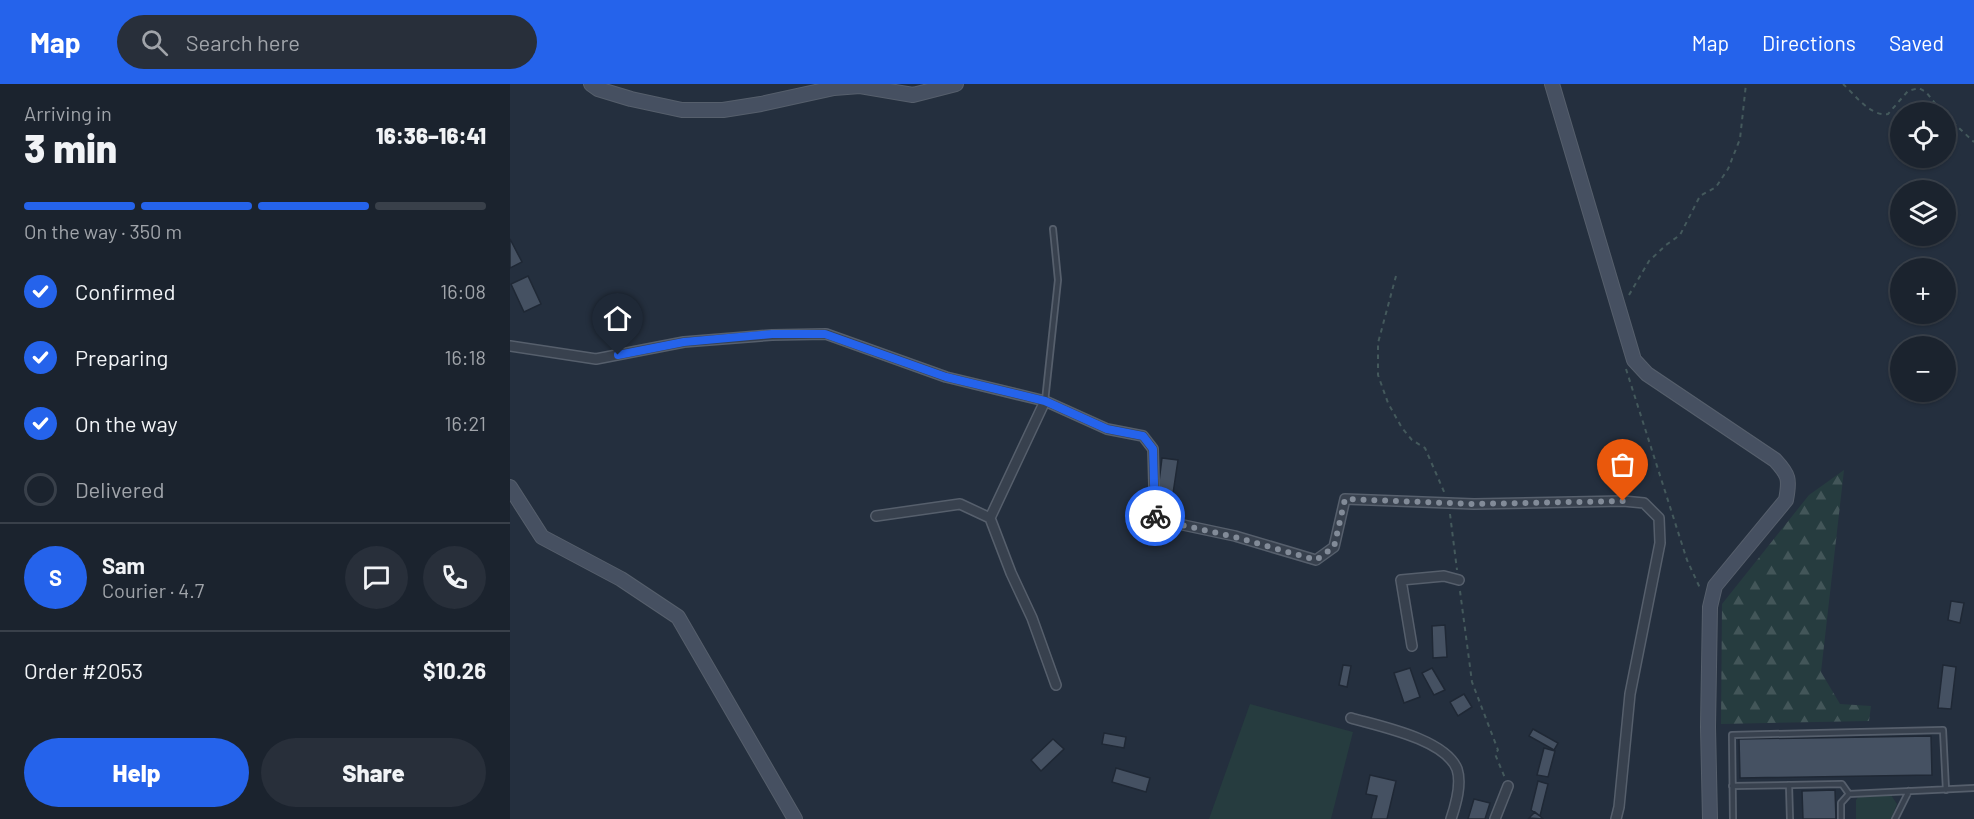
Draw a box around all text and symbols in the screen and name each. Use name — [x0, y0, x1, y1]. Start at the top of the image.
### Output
search box — [117, 15, 537, 69]
text: Map — [30, 25, 81, 59]
icon: search — [138, 26, 171, 59]
text: Search here — [186, 29, 300, 55]
text: Map — [1692, 30, 1729, 55]
text: Directions — [1762, 30, 1856, 55]
text: Saved — [1889, 30, 1944, 55]
text: Arriving in — [24, 101, 112, 125]
map controls — [1890, 102, 1956, 402]
button: locate — [1890, 102, 1956, 168]
text: 16:36–16:41 — [376, 122, 486, 148]
text: 3 min — [24, 124, 117, 171]
button: layers — [1890, 180, 1956, 246]
text: On the way · 350 m — [24, 219, 182, 243]
button: + — [1890, 258, 1956, 324]
icon: check — [24, 275, 57, 308]
text: Confirmed — [75, 278, 175, 304]
text: 16:08 — [440, 279, 486, 303]
pin — [592, 293, 643, 355]
icon: home — [601, 302, 634, 335]
button: − — [1890, 336, 1956, 402]
icon: check — [24, 341, 57, 374]
text: Preparing — [75, 344, 168, 370]
text: 16:18 — [445, 345, 486, 369]
icon: check — [24, 407, 57, 440]
text: On the way — [75, 410, 178, 436]
text: 16:21 — [444, 411, 486, 435]
pin — [1597, 439, 1648, 501]
icon: bag — [1606, 448, 1639, 481]
text: Delivered — [75, 476, 164, 502]
courier — [1125, 486, 1185, 546]
icon: bike — [1139, 500, 1172, 533]
button: chat — [345, 546, 408, 609]
button: phone — [423, 546, 486, 609]
text: Sam — [102, 552, 145, 578]
text: S — [49, 564, 62, 590]
text: Courier · 4.7 — [102, 578, 204, 602]
text: Order #2053 — [24, 657, 143, 683]
text: $10.26 — [423, 657, 486, 683]
button: Help — [24, 738, 249, 807]
button: Share — [261, 738, 486, 807]

